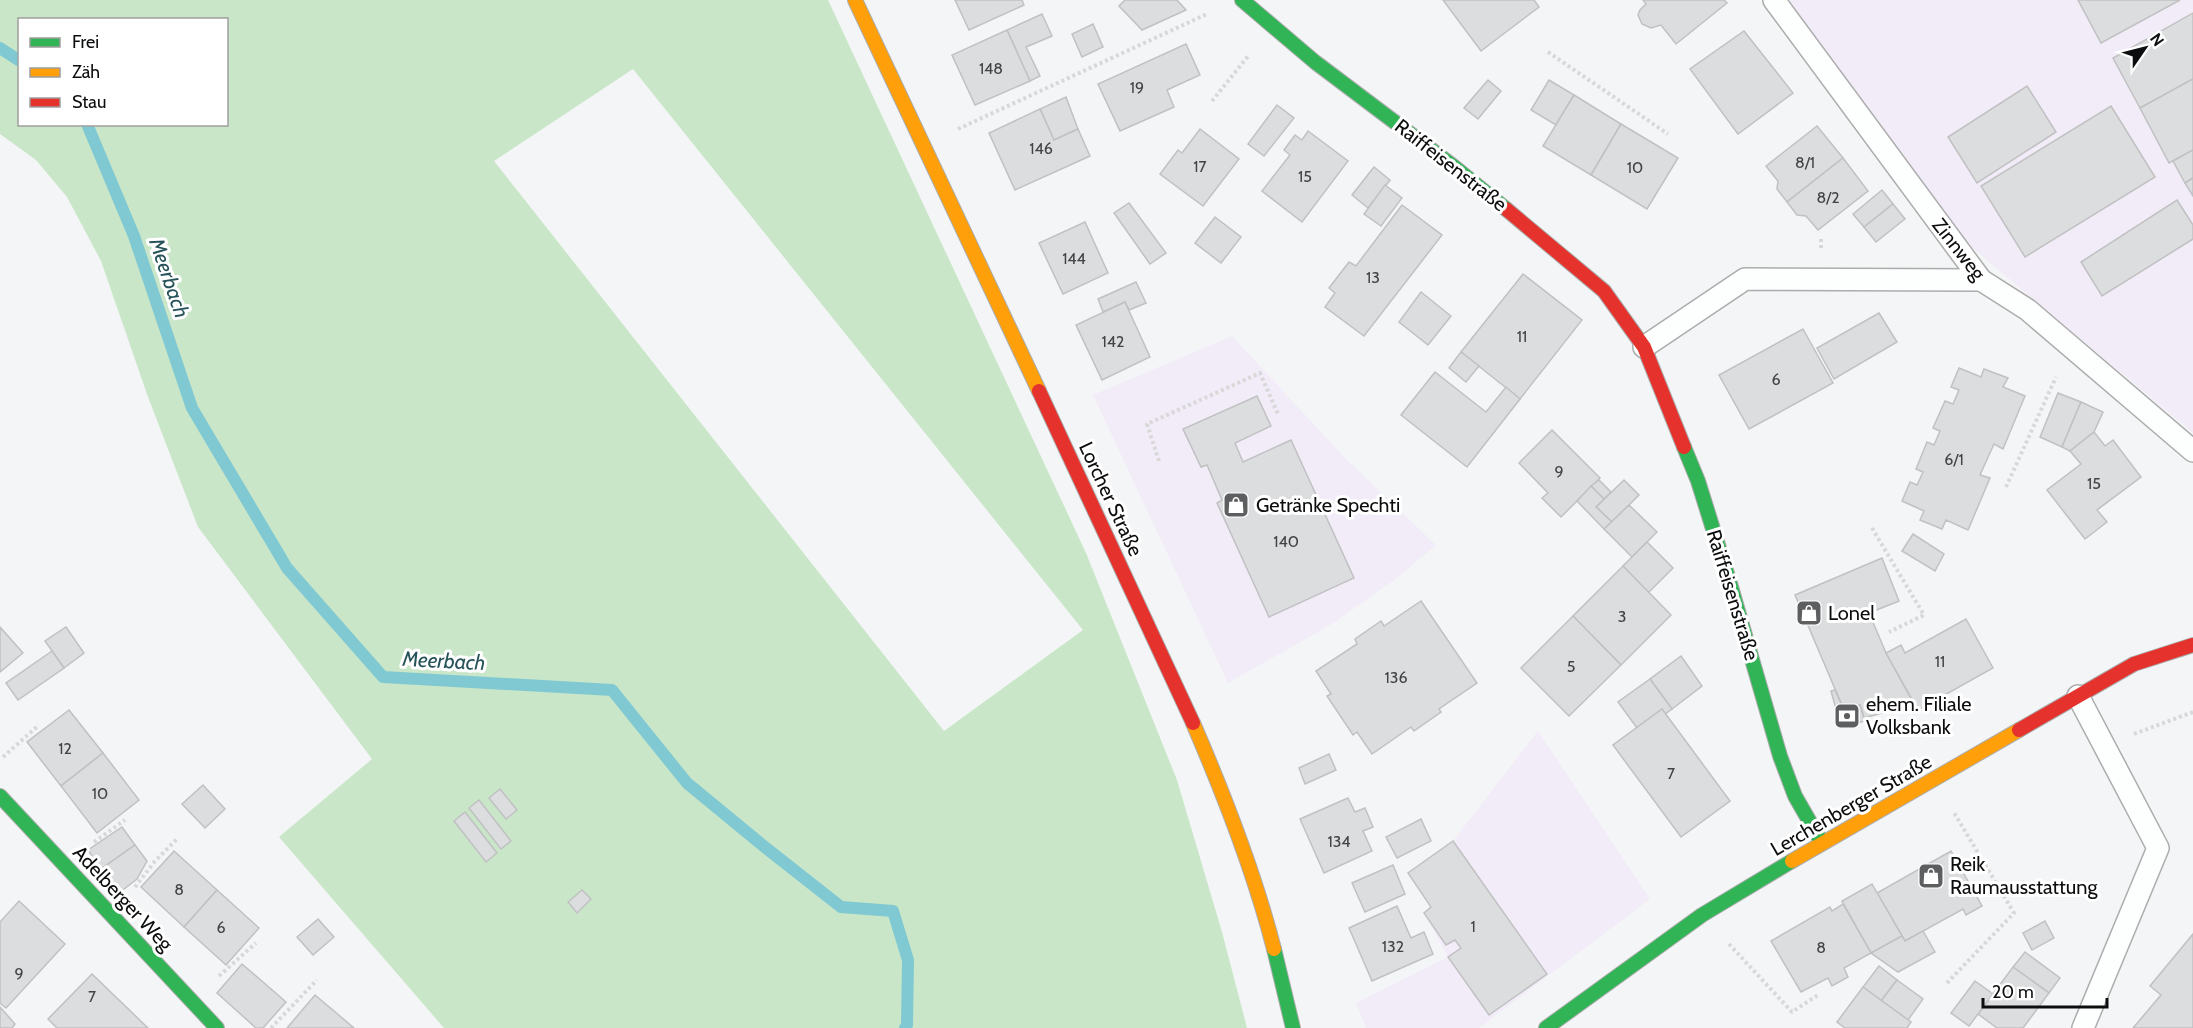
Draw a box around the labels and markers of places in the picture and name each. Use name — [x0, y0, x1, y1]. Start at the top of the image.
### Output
shop icon: Getränke Spechti — [1221, 490, 1251, 520]
place label: Getränke Spechti — [1256, 493, 1400, 517]
shop icon: Lonel — [1794, 598, 1824, 628]
place label: Lonel — [1828, 601, 1875, 625]
place label: ehem. Filiale Volksbank — [1866, 692, 1972, 739]
bank icon: ehem. Filiale Volksbank — [1832, 701, 1862, 731]
place label: Reik Raumausstattung — [1950, 852, 2099, 899]
shop icon: Reik Raumausstattung — [1916, 861, 1946, 891]

